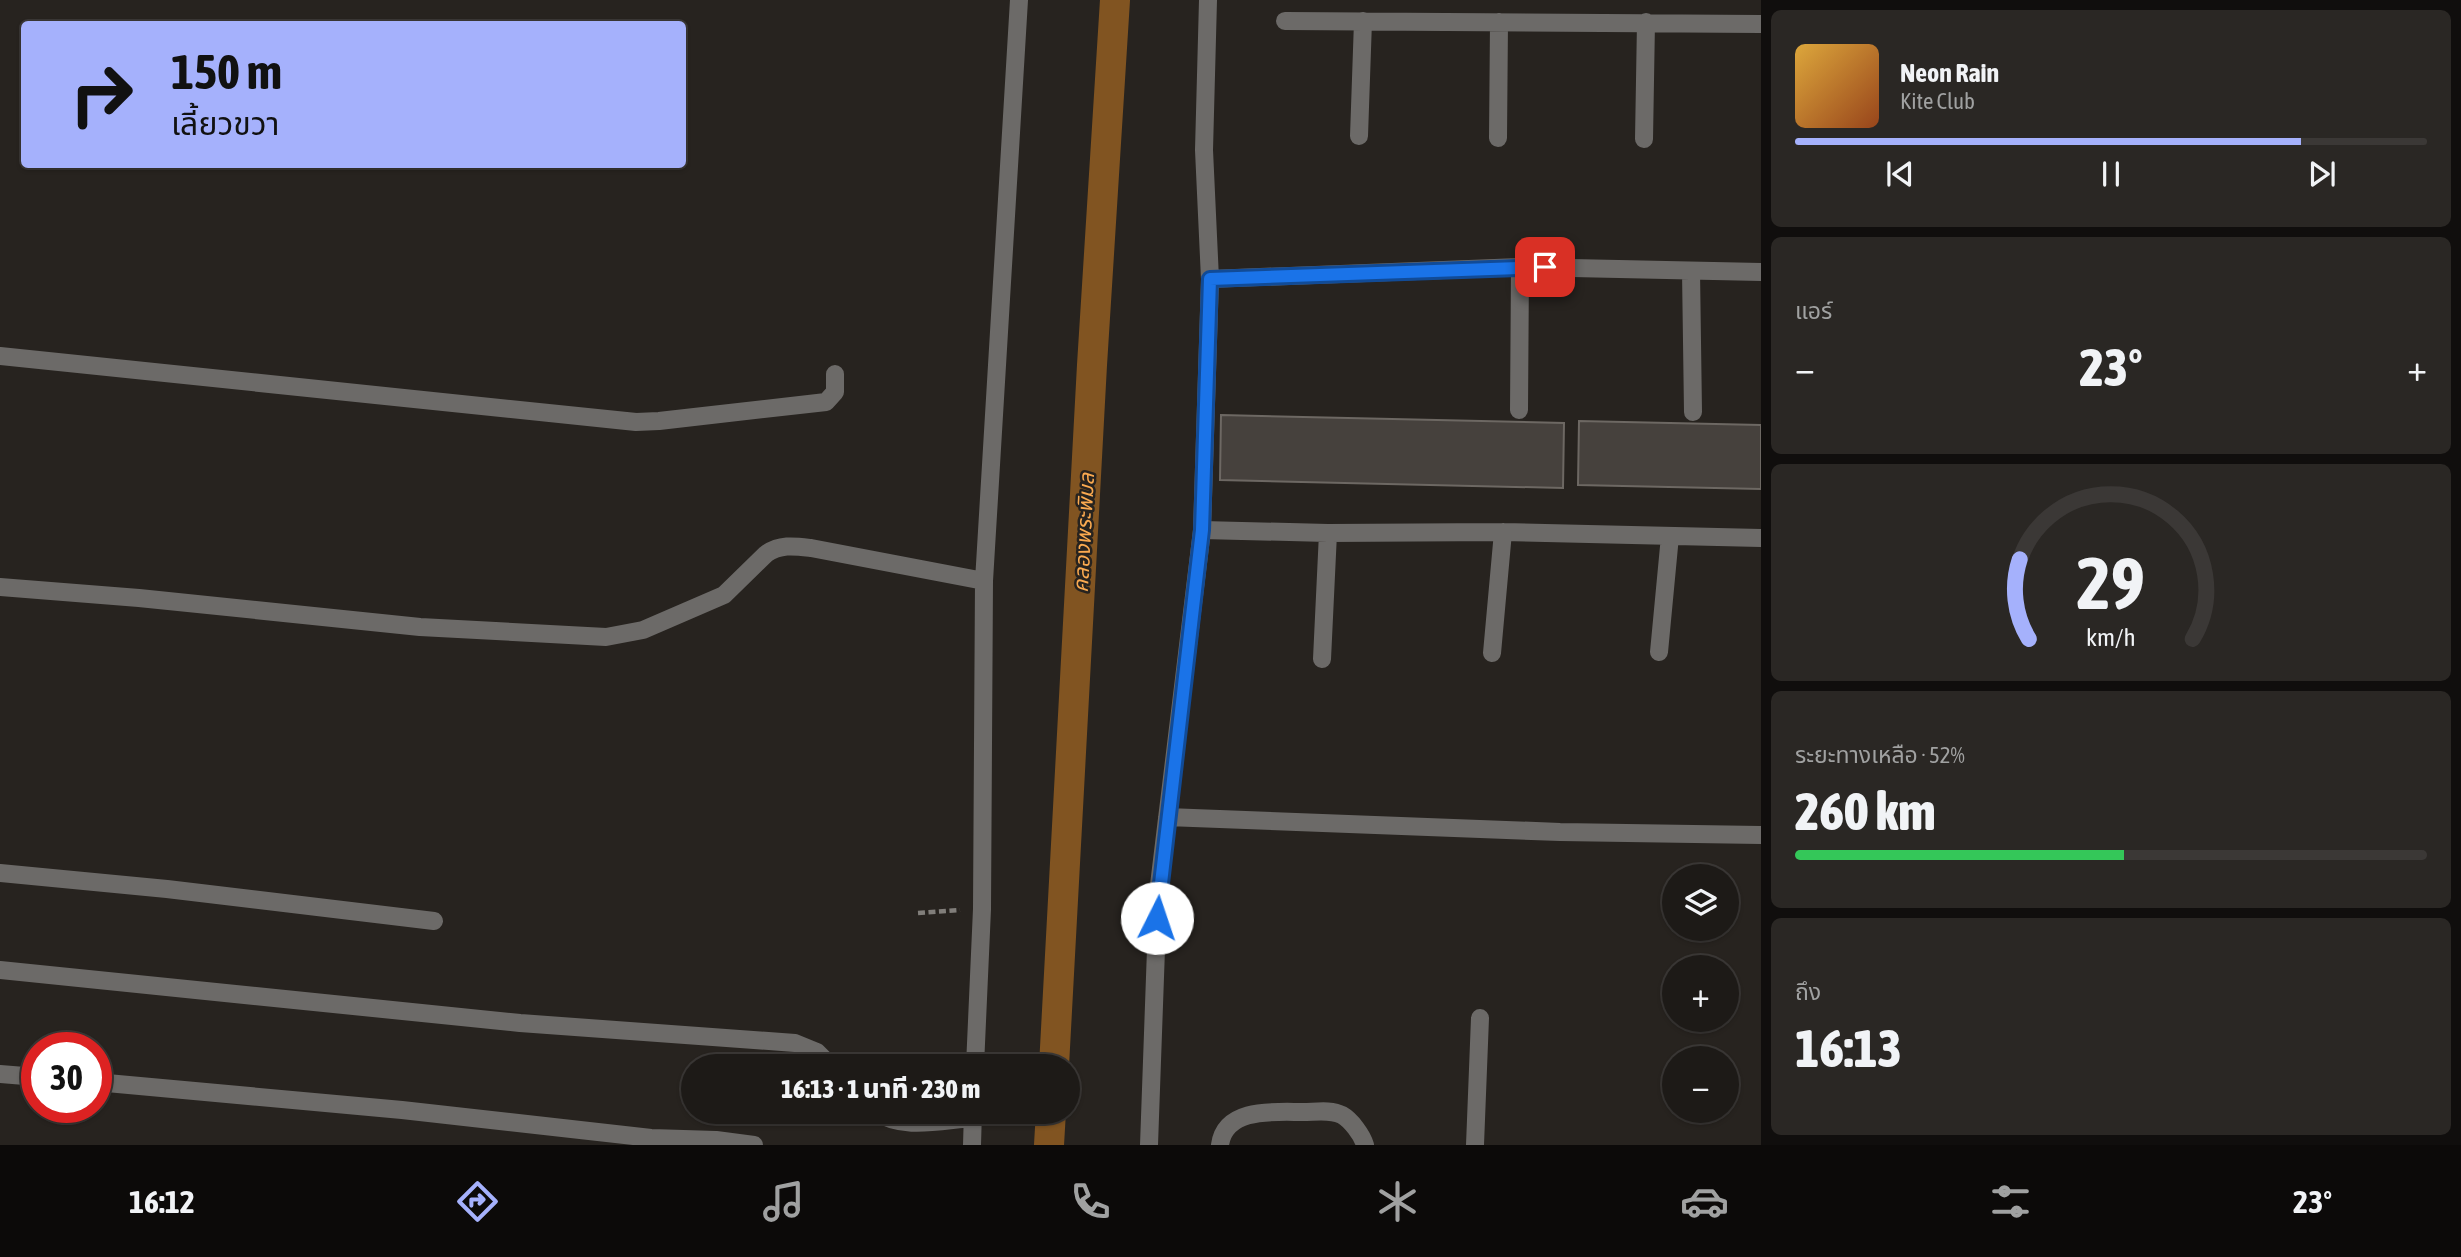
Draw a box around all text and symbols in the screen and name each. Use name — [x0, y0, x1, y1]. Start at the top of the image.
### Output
text: 150 m — [171, 43, 282, 99]
icon: right — [56, 49, 147, 140]
text: Neon Rain — [1900, 58, 1999, 88]
text: Kite Club — [1900, 88, 1975, 114]
text: เลี้ยวขวา — [171, 105, 279, 142]
icon: previous — [1881, 155, 1919, 193]
icon: pause — [2092, 155, 2130, 193]
icon: next — [2303, 155, 2341, 193]
pin — [1515, 237, 1575, 297]
icon: arrive — [1526, 248, 1564, 286]
text: แอร์ — [1795, 298, 1832, 324]
text: 23° — [2079, 337, 2143, 397]
text: − — [1795, 346, 1815, 389]
text: + — [2407, 346, 2427, 389]
water label: คลองพระพิมล — [1068, 472, 1098, 593]
text: 29 — [2077, 541, 2145, 624]
text: km/h — [2086, 622, 2136, 650]
text: ระยะทางเหลือ · 52% — [1795, 742, 1965, 768]
text: 260 km — [1795, 781, 1936, 841]
map controls — [1662, 864, 1739, 1123]
button: layers — [1662, 864, 1739, 941]
position arrow — [1120, 881, 1194, 955]
button: + — [1662, 955, 1739, 1032]
text: ถึง — [1795, 979, 1821, 1005]
text: 16:13 — [1795, 1018, 1902, 1078]
speed limit sign: 30 — [21, 1032, 112, 1123]
button: − — [1662, 1046, 1739, 1123]
text: 16:13 · 1 นาที · 230 m — [781, 1074, 980, 1104]
icon: directions — [453, 1177, 502, 1226]
icon: music — [759, 1177, 808, 1226]
icon: phone — [1066, 1177, 1115, 1226]
icon: climate — [1373, 1177, 1422, 1226]
icon: car — [1680, 1177, 1729, 1226]
icon: filters — [1986, 1177, 2035, 1226]
text: 16:12 — [129, 1183, 195, 1220]
text: 23° — [2293, 1183, 2332, 1220]

